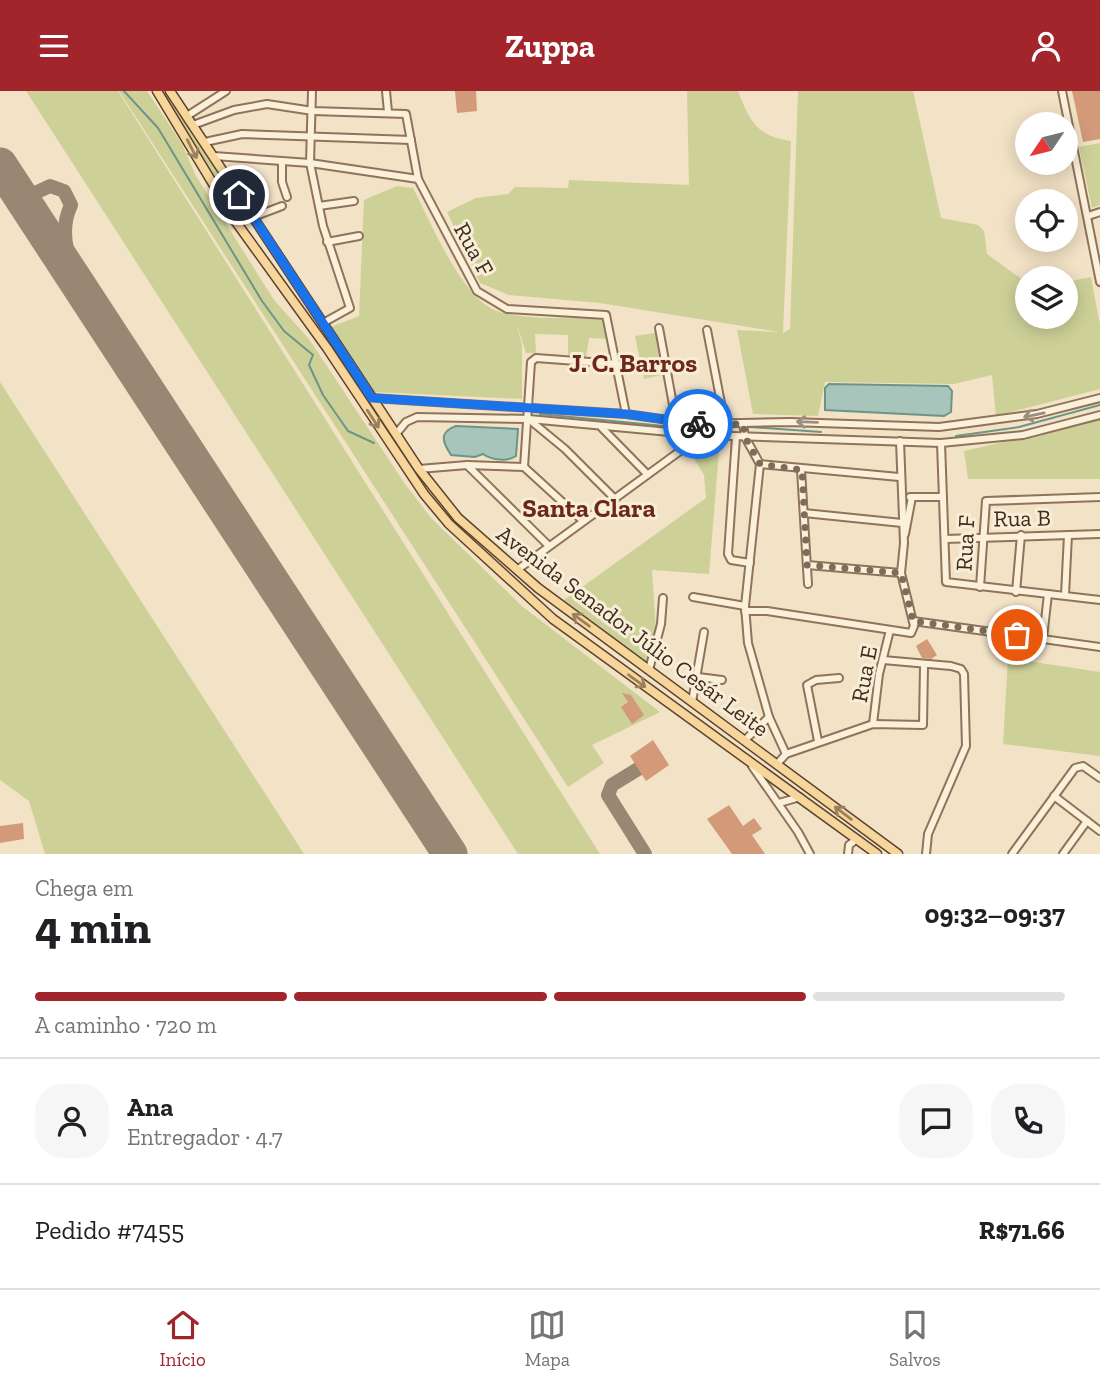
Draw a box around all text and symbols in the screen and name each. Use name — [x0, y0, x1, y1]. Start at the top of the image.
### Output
icon: menu — [35, 27, 73, 65]
text: Zuppa — [505, 27, 595, 65]
icon: person — [1027, 27, 1065, 65]
north arrow — [1015, 112, 1078, 175]
map controls — [1015, 112, 1078, 329]
one-way arrow — [186, 138, 200, 159]
pin — [209, 165, 269, 225]
icon: home — [220, 176, 258, 214]
button: locate — [1015, 189, 1078, 252]
street label: Rua F — [448, 218, 500, 281]
button: layers — [1015, 266, 1078, 329]
district label: J. C. Barros — [569, 347, 697, 379]
courier — [663, 389, 733, 459]
icon: bike — [679, 405, 717, 443]
one-way arrow — [1023, 408, 1046, 422]
one-way arrow — [367, 409, 381, 429]
one-way arrow — [796, 416, 819, 429]
district label: Santa Clara — [522, 492, 656, 524]
street label: Rua B — [993, 504, 1051, 532]
street label: Rua F — [950, 514, 980, 572]
street label: Avenida Senador Júlio Cesár Leite — [491, 519, 775, 743]
pin — [987, 605, 1047, 665]
one-way arrow — [572, 613, 590, 628]
icon: bag — [998, 616, 1036, 654]
street label: Rua E — [845, 643, 883, 705]
one-way arrow — [627, 673, 646, 688]
one-way arrow — [834, 806, 853, 821]
text: Chega em — [35, 874, 133, 902]
text: 09:32–09:37 — [924, 898, 1065, 930]
text: 4 min — [35, 900, 151, 955]
text: A caminho · 720 m — [35, 1011, 217, 1039]
button: person — [35, 1084, 109, 1158]
button: chat — [899, 1084, 973, 1158]
button: phone — [991, 1084, 1065, 1158]
text: Ana — [127, 1091, 173, 1123]
text: Entregador · 4.7 — [127, 1123, 283, 1151]
text: Pedido #7455 — [35, 1214, 184, 1246]
text: R$71.66 — [979, 1214, 1065, 1246]
tab: Início — [159, 1306, 206, 1371]
tab: Mapa — [525, 1306, 570, 1371]
tab: Salvos — [889, 1306, 941, 1371]

